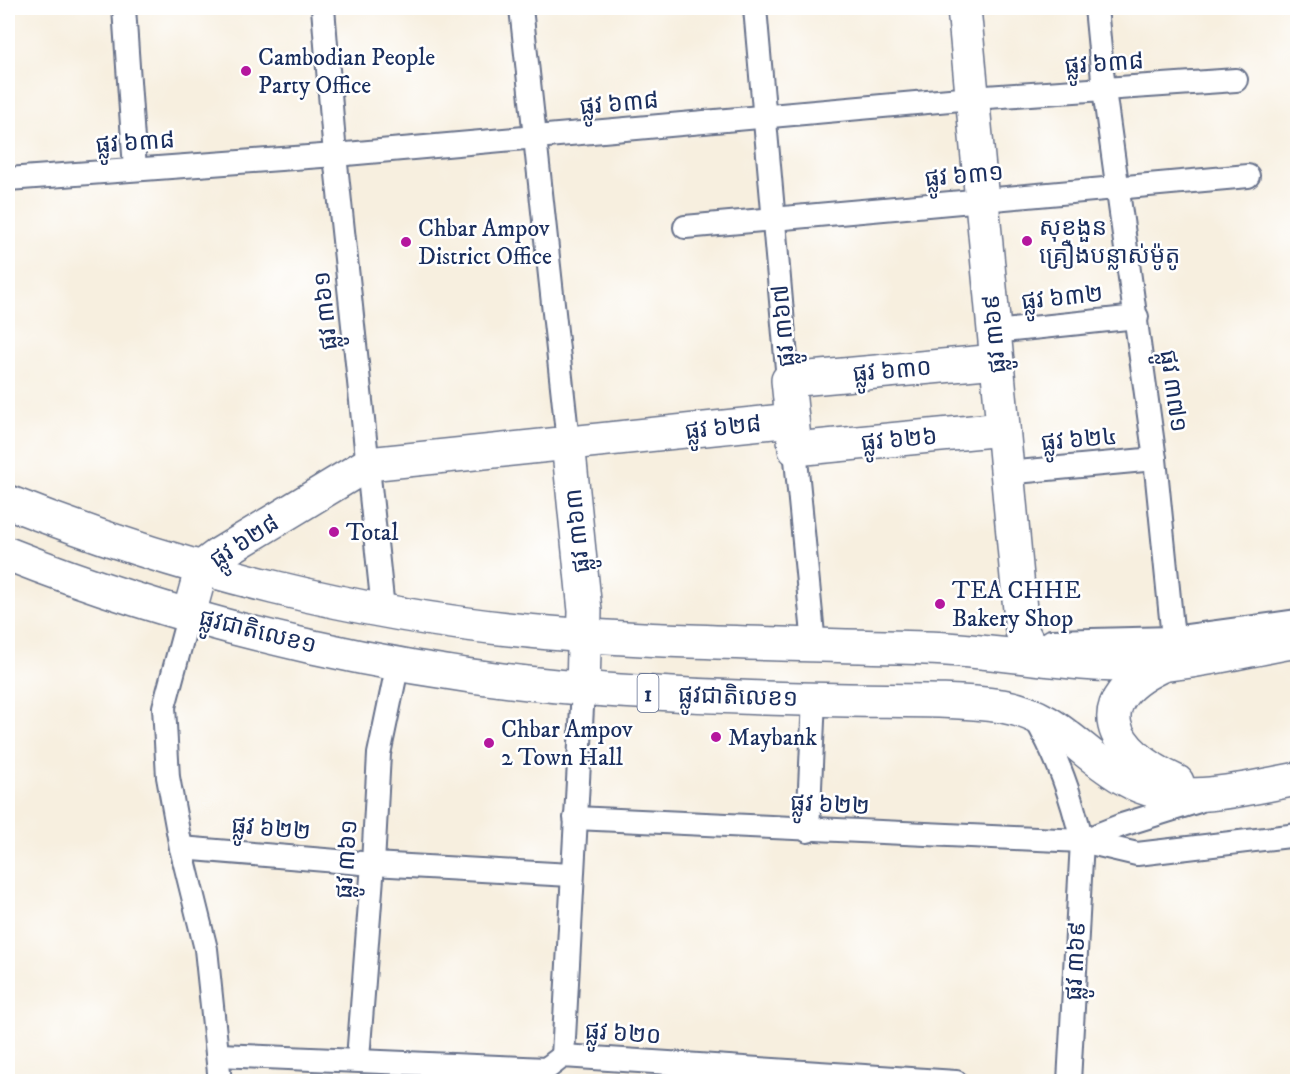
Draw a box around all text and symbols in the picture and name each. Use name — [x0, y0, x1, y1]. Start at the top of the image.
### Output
place label: Cambodian People Party Office — [258, 43, 435, 101]
street label: ផ្លូវ ៦៣៨ — [1063, 46, 1145, 88]
marker: Cambodian People Party Office — [239, 64, 253, 78]
street label: ផ្លូវ ៦៣៨ — [578, 86, 660, 128]
street label: ផ្លូវ ៦៣៨ — [94, 125, 176, 167]
street label: ផ្លូវ ៦៣១ — [923, 158, 1005, 200]
place label: សុខងួន គ្រឿងបន្លាស់ម៉ូតូ — [1039, 213, 1180, 271]
place label: Chbar Ampov District Office — [418, 214, 552, 272]
marker: សុខងួន គ្រឿងបន្លាស់ម៉ូតូ — [1020, 234, 1034, 248]
marker: Chbar Ampov District Office — [399, 235, 413, 249]
street label: ផ្លូវ ៣៦១ — [307, 269, 351, 352]
street label: ផ្លូវ ៦៣២ — [1020, 279, 1105, 323]
street label: ផ្លូវ ៣៦៧ — [765, 283, 809, 368]
street label: ផ្លូវ ៣៦៩ — [977, 293, 1019, 375]
street label: ផ្លូវ ៣៧១ — [1146, 348, 1194, 435]
street label: ផ្លូវ ៦៣០ — [851, 353, 933, 395]
street label: ផ្លូវ ៦២៨ — [683, 409, 763, 453]
street label: ផ្លូវ ៦២៦ — [860, 422, 939, 464]
street label: ផ្លូវ ៦២៤ — [1040, 422, 1119, 464]
street label: ផ្លូវ ៣៦៣ — [559, 487, 603, 575]
street label: ផ្លូវ ៦២៨ — [204, 508, 288, 580]
place label: Total — [346, 518, 399, 548]
marker: Total — [327, 525, 341, 539]
place label: TEA CHHE Bakery Shop — [952, 576, 1081, 634]
marker: TEA CHHE Bakery Shop — [933, 597, 947, 611]
street label: ផ្លូវជាតិលេខ១ — [194, 603, 320, 667]
road number: 1 — [638, 674, 658, 712]
street label: ផ្លូវជាតិលេខ១ — [677, 680, 799, 720]
place label: Chbar Ampov 2 Town Hall — [501, 715, 633, 773]
place label: Maybank — [728, 723, 817, 753]
marker: Maybank — [709, 730, 723, 744]
marker: Chbar Ampov 2 Town Hall — [482, 736, 496, 750]
street label: ផ្លូវ ៦២២ — [789, 788, 870, 828]
street label: ផ្លូវ ៦២២ — [229, 811, 312, 853]
street label: ផ្លូវ ៣៦១ — [329, 818, 371, 900]
street label: ផ្លូវ ៣៦៩ — [1059, 921, 1099, 1002]
street label: ផ្លូវ ៦២០ — [583, 1016, 662, 1058]

